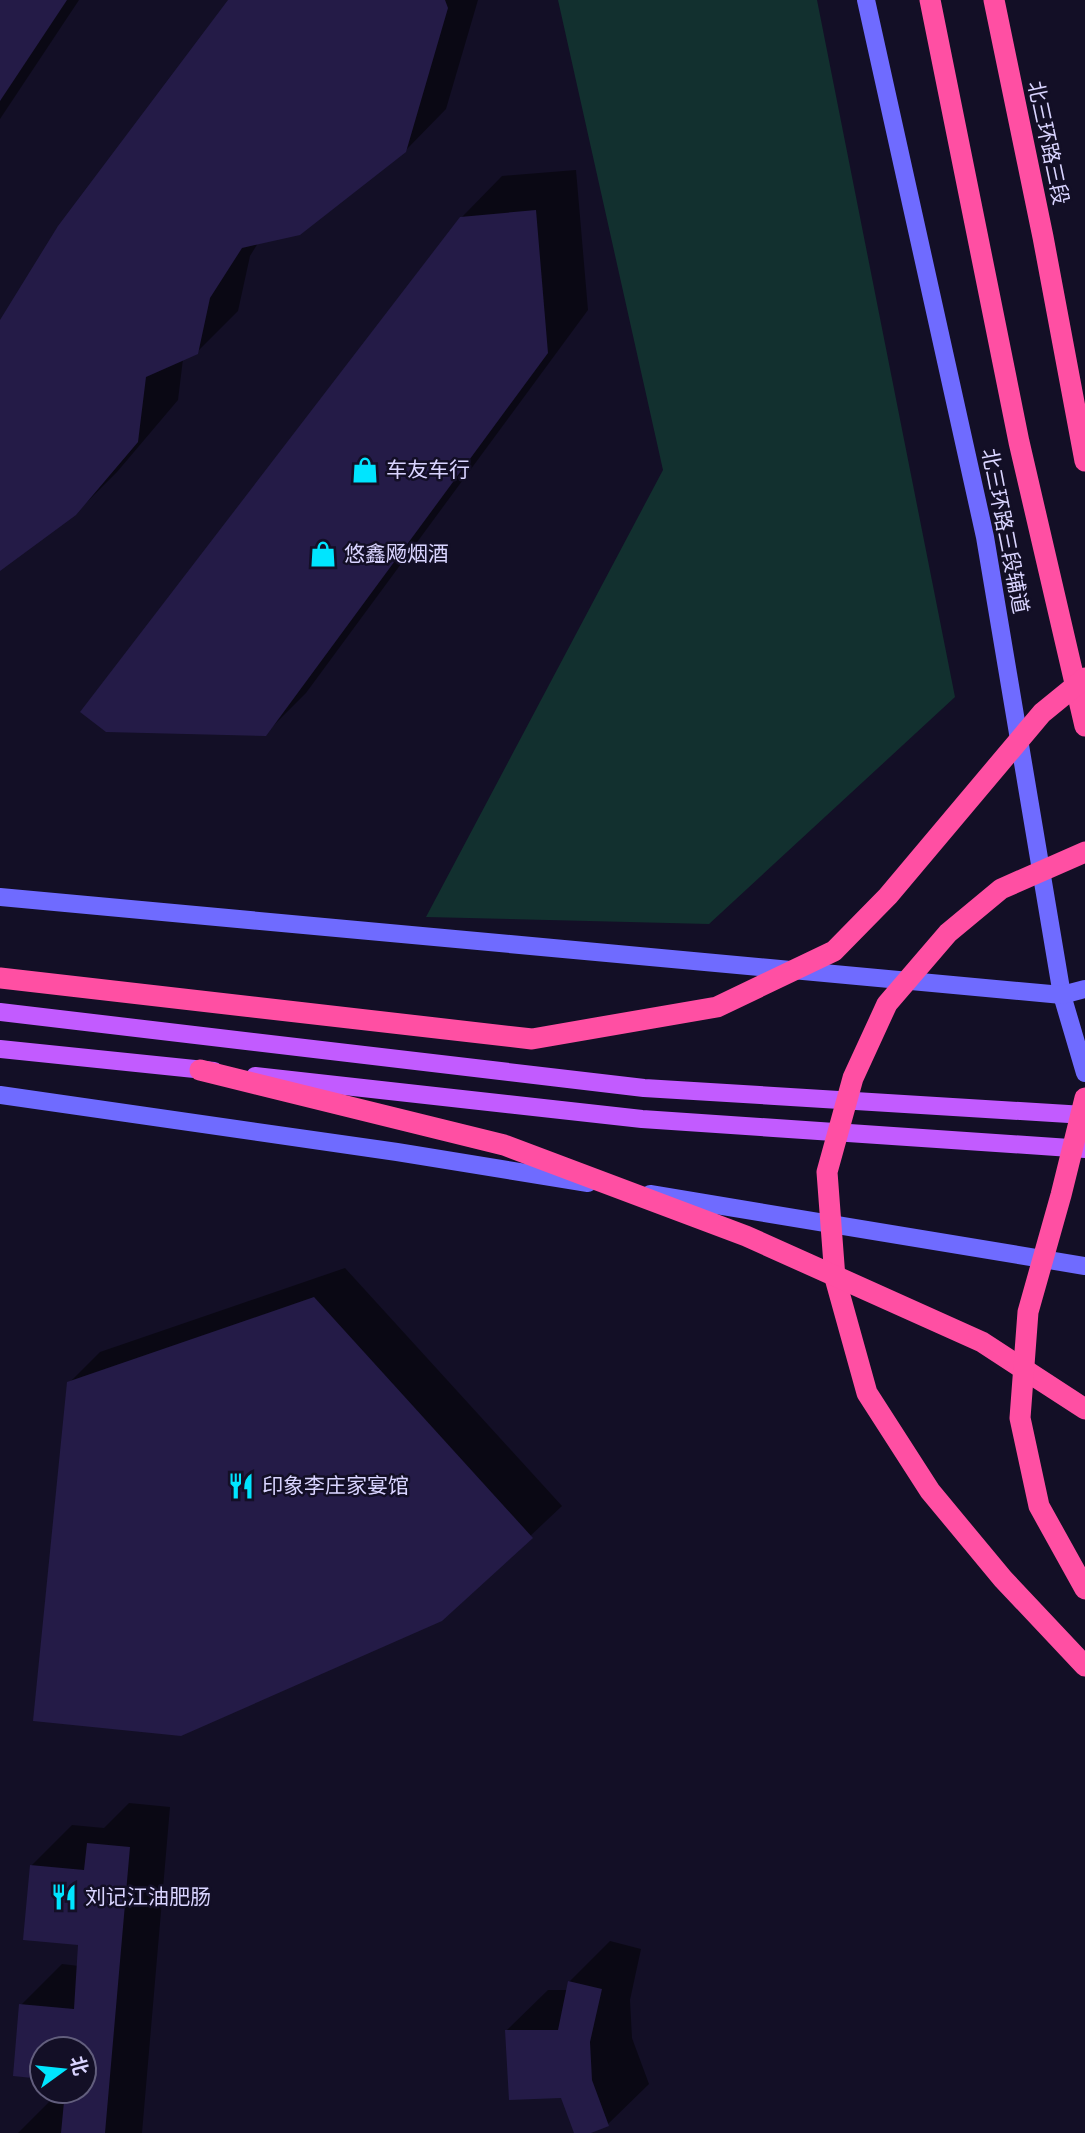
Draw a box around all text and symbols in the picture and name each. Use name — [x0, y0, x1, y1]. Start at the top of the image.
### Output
street label: 北三环路三段 — [1022, 78, 1076, 207]
street label: 北三环路三段辅道 — [976, 446, 1036, 616]
shop icon: 车友车行 — [350, 455, 380, 485]
place label: 车友车行 — [386, 455, 470, 483]
shop icon: 悠鑫飏烟酒 — [308, 539, 338, 569]
place label: 悠鑫飏烟酒 — [344, 539, 449, 567]
restaurant icon: 印象李庄家宴馆 — [226, 1471, 256, 1501]
place label: 印象李庄家宴馆 — [262, 1471, 409, 1499]
restaurant icon: 刘记江油肥肠 — [49, 1882, 79, 1912]
place label: 刘记江油肥肠 — [85, 1882, 211, 1910]
north arrow — [28, 2035, 98, 2105]
text: 北 — [64, 2053, 94, 2078]

